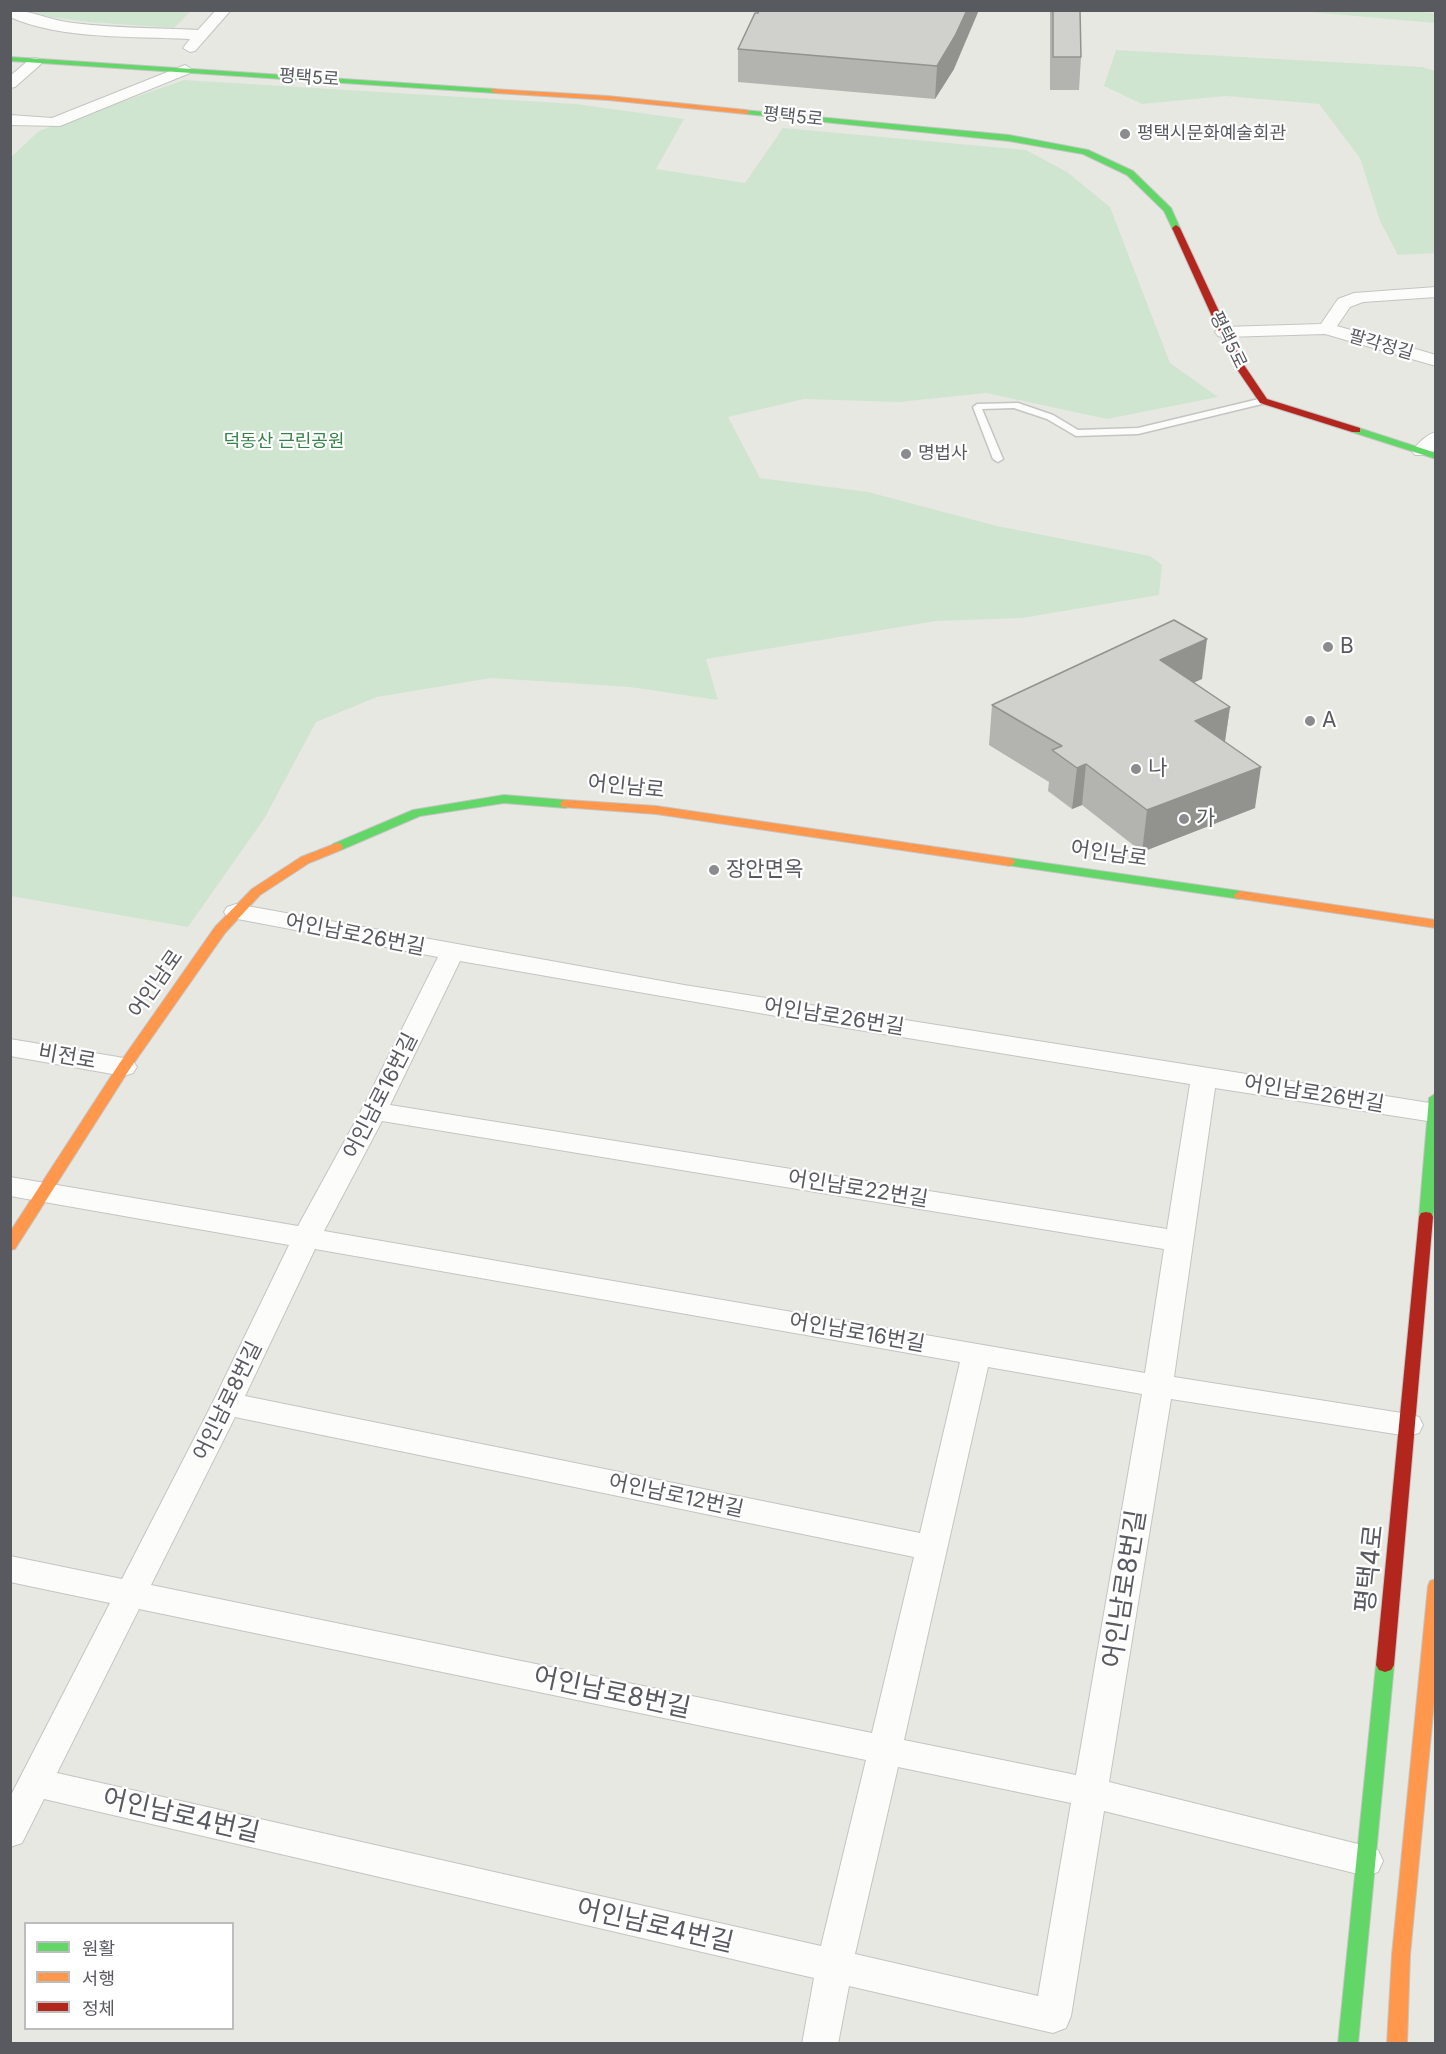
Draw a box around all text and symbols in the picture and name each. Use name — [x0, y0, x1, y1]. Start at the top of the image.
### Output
street label: 평택5로 — [278, 65, 340, 91]
street label: 평택5로 — [762, 103, 824, 131]
place label: 평택시문화예술회관 — [1137, 123, 1286, 145]
marker: 평택시문화예술회관 — [1118, 127, 1132, 141]
street label: 평택5로 — [1205, 308, 1251, 372]
street label: 팔각정길 — [1346, 325, 1416, 365]
park label: 덕동산 근린공원 — [224, 431, 344, 453]
place label: 명법사 — [918, 443, 968, 465]
marker: 명법사 — [899, 447, 913, 461]
place label: B — [1340, 634, 1354, 660]
marker: B — [1321, 640, 1335, 654]
place label: A — [1322, 708, 1336, 734]
marker: A — [1303, 714, 1317, 728]
place label: 나 — [1148, 756, 1167, 782]
marker: 나 — [1129, 762, 1143, 776]
street label: 어인남로 — [586, 770, 666, 804]
place label: 가 — [1196, 806, 1215, 832]
marker: 가 — [1177, 812, 1191, 826]
street label: 어인남로 — [1069, 836, 1149, 872]
place label: 장안면옥 — [726, 857, 803, 883]
marker: 장안면옥 — [707, 863, 721, 877]
street label: 어인남로26번길 — [283, 909, 427, 961]
street label: 어인남로 — [124, 945, 188, 1023]
street label: 어인남로26번길 — [762, 993, 906, 1041]
street label: 어인남로16번길 — [339, 1029, 423, 1163]
street label: 비전로 — [36, 1040, 98, 1074]
street label: 어인남로26번길 — [1242, 1070, 1386, 1118]
street label: 어인남로22번길 — [786, 1165, 930, 1213]
street label: 어인남로16번길 — [787, 1309, 927, 1357]
street label: 어인남로8번길 — [188, 1338, 268, 1464]
street label: 어인남로12번길 — [606, 1469, 746, 1523]
street label: 어인남로8번길 — [1097, 1508, 1153, 1670]
street label: 평택4로 — [1350, 1523, 1390, 1615]
street label: 어인남로8번길 — [531, 1661, 693, 1725]
street label: 어인남로4번길 — [99, 1783, 263, 1849]
street label: 어인남로4번길 — [573, 1893, 737, 1959]
legend — [24, 1922, 234, 2030]
text: 원활 — [82, 1938, 115, 1959]
text: 서행 — [82, 1968, 115, 1989]
text: 정체 — [82, 1998, 115, 2019]

